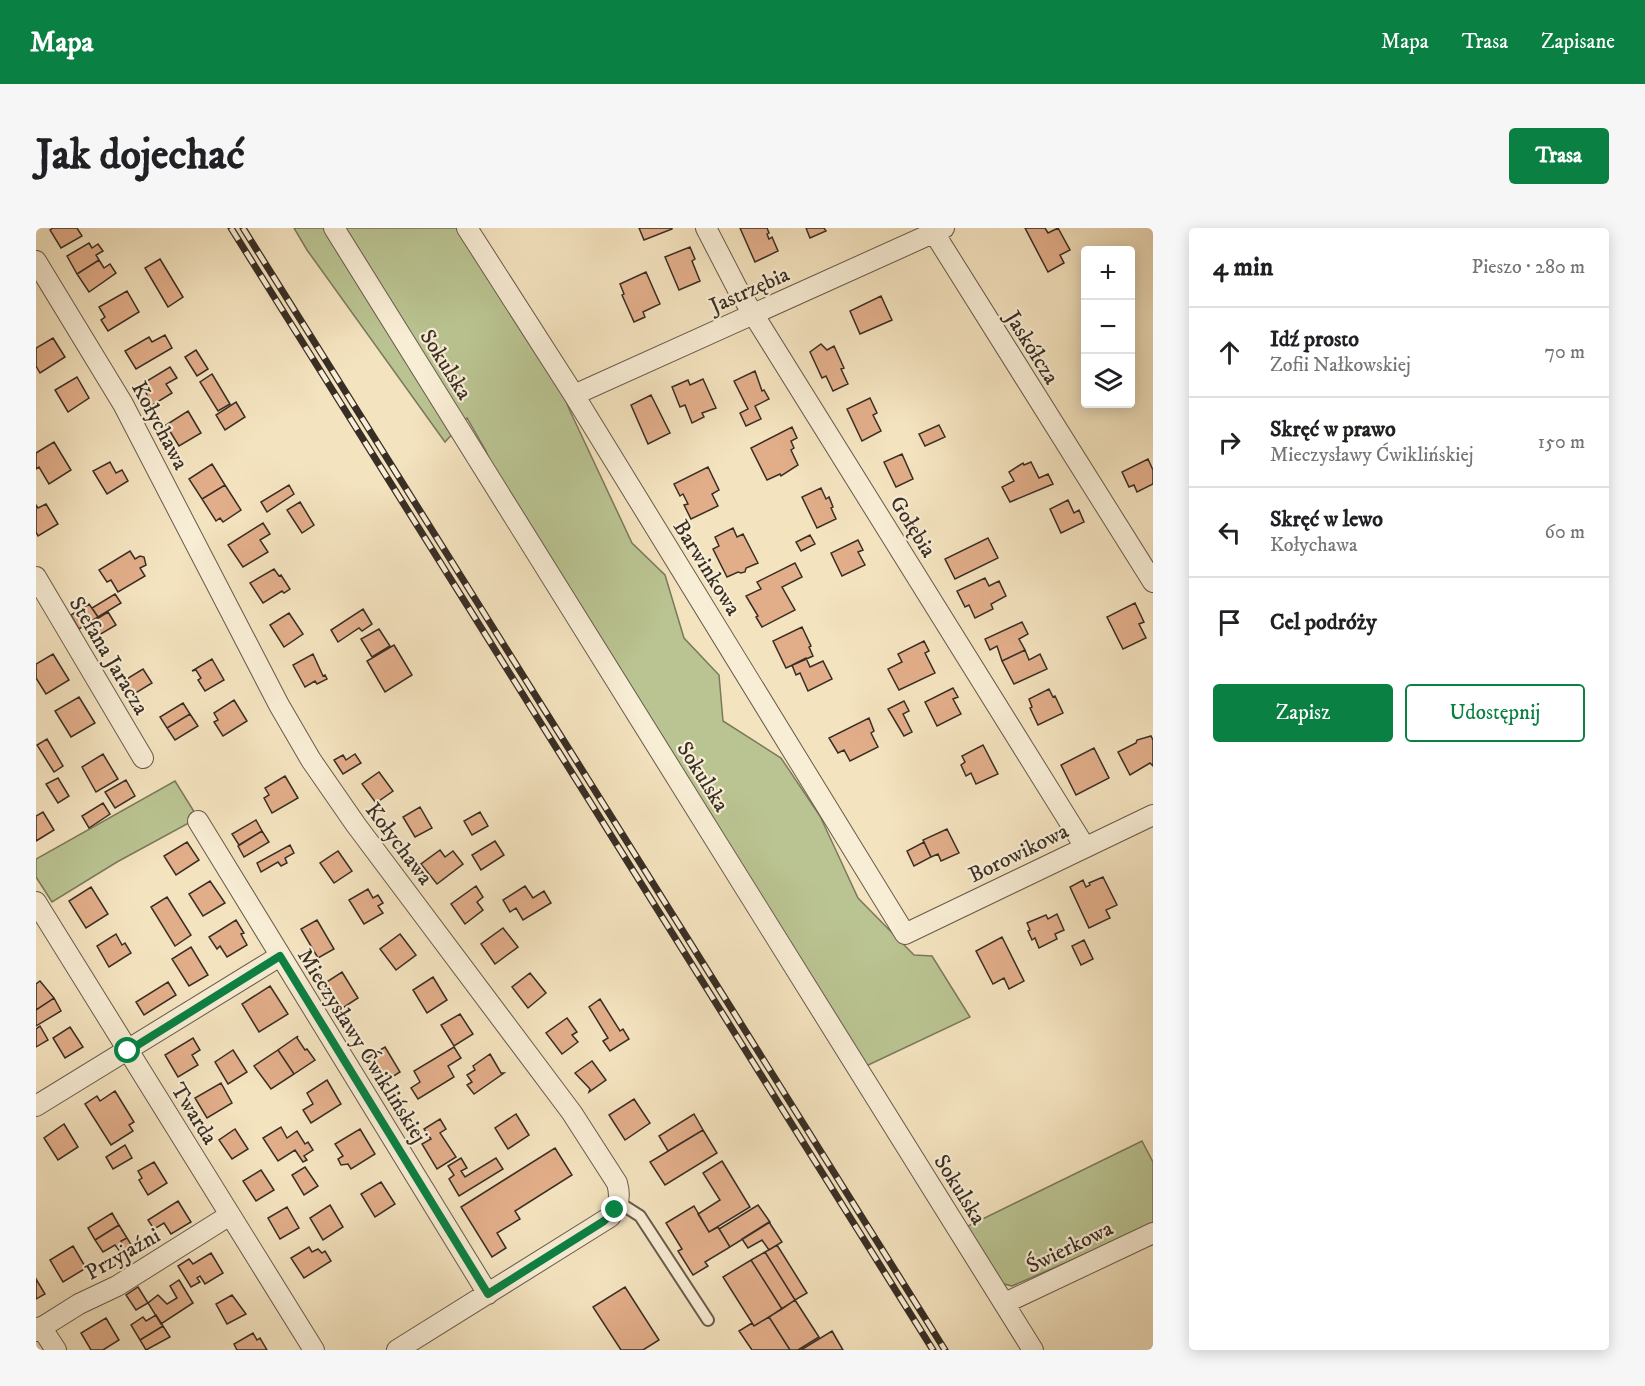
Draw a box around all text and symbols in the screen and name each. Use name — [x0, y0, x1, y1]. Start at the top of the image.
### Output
text: Mapa — [30, 25, 93, 60]
text: Mapa — [1381, 29, 1429, 55]
text: Trasa — [1462, 29, 1508, 55]
text: Zapisane — [1541, 29, 1615, 55]
button: Trasa — [1509, 128, 1609, 184]
text: Jak dojechać — [36, 130, 244, 182]
map controls — [1081, 246, 1135, 408]
button: + — [1081, 246, 1135, 300]
text: 4 min — [1213, 251, 1273, 284]
text: Pieszo · 280 m — [1472, 255, 1585, 280]
street label: Jastrzębia — [704, 261, 794, 321]
button: − — [1081, 300, 1135, 354]
street label: Jaskółcza — [998, 304, 1065, 390]
street label: Sokulska — [414, 325, 478, 405]
text: Idź prosto — [1270, 326, 1359, 353]
icon: ahead — [1213, 336, 1246, 369]
text: 70 m — [1544, 340, 1585, 365]
text: Zofii Nałkowskiej — [1270, 353, 1411, 378]
button: layers — [1081, 354, 1135, 408]
street label: Kołychawa — [125, 377, 194, 475]
text: Skręć w prawo — [1270, 416, 1396, 443]
icon: right — [1213, 426, 1246, 459]
text: 150 m — [1538, 430, 1585, 455]
text: Mieczysławy Ćwiklińskiej — [1270, 443, 1474, 468]
street label: Gołębia — [884, 491, 942, 563]
text: Skręć w lewo — [1270, 506, 1383, 533]
street label: Barwinkowa — [667, 515, 747, 621]
icon: left — [1213, 516, 1246, 549]
text: 60 m — [1545, 520, 1585, 545]
text: Kołychawa — [1270, 533, 1357, 558]
street label: Stefana Jaracza — [63, 592, 155, 720]
icon: arrive — [1213, 606, 1246, 639]
text: Cel podróży — [1270, 609, 1377, 636]
button: Zapisz — [1213, 684, 1393, 742]
button: Udostępnij — [1405, 684, 1585, 742]
street label: Sokulska — [671, 737, 735, 817]
street label: Kołychawa — [359, 797, 439, 891]
street label: Borowikowa — [964, 817, 1074, 889]
street label: Mieczysławy Ćwiklińskiej — [291, 943, 433, 1148]
route start — [114, 1037, 140, 1063]
street label: Twarda — [164, 1078, 224, 1150]
street label: Sokulska — [928, 1150, 992, 1230]
route end — [601, 1196, 627, 1222]
street label: Świerkowa — [1021, 1214, 1118, 1280]
street label: Przyjaźni — [80, 1222, 165, 1287]

